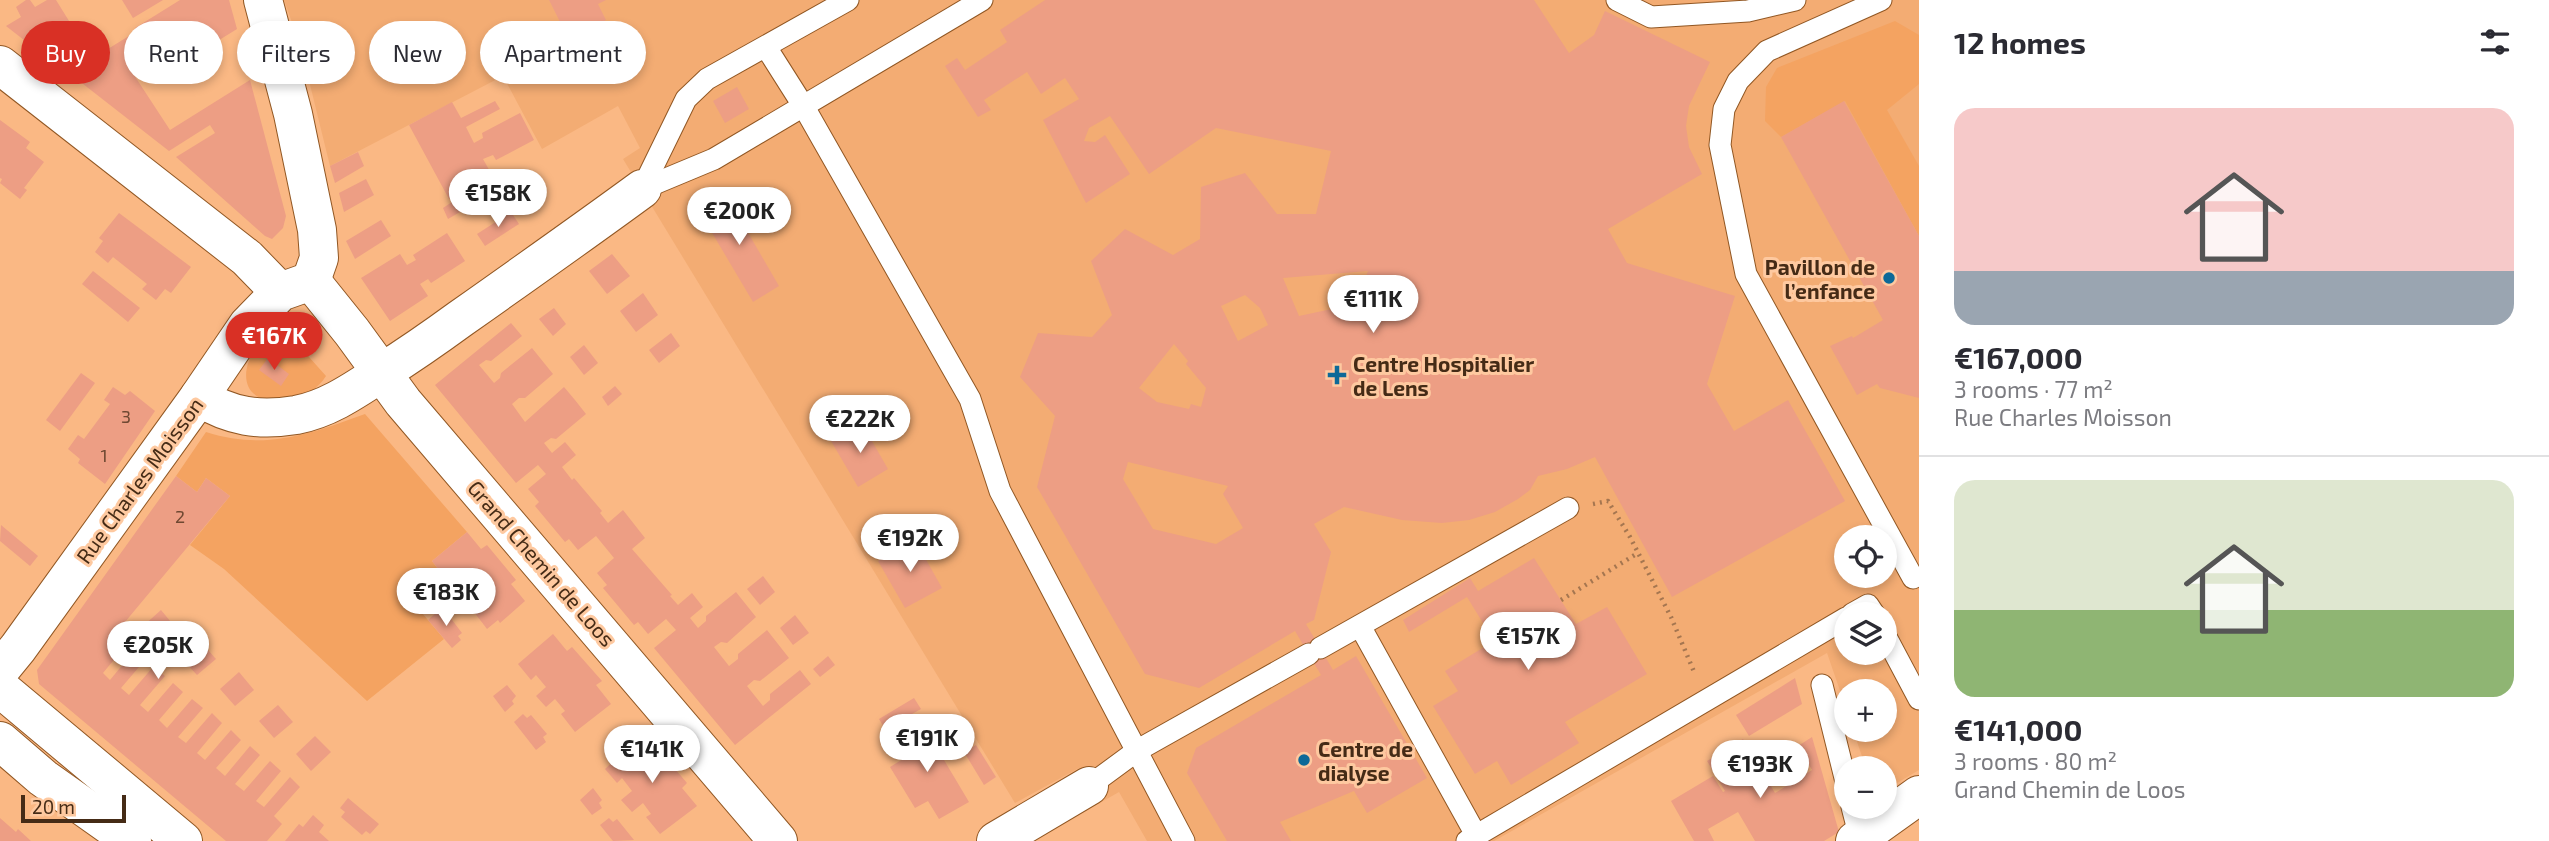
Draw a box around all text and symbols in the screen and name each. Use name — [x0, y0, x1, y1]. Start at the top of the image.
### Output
chip: Buy — [21, 21, 110, 84]
chip: Rent — [124, 21, 223, 84]
chip: Filters — [237, 21, 355, 84]
chip: New — [369, 21, 466, 84]
chip: Apartment — [480, 21, 646, 84]
icon: filters — [2476, 23, 2514, 61]
text: 12 homes — [1954, 24, 2086, 60]
icon: home — [2171, 154, 2297, 280]
pin: €158K — [449, 170, 547, 229]
text: €158K — [465, 178, 531, 206]
pin: €200K — [690, 188, 788, 247]
text: €200K — [703, 196, 775, 224]
place label: Pavillon de l’enfance — [1765, 254, 1875, 303]
marker: Pavillon de l’enfance — [1881, 270, 1897, 286]
pin: €111K — [1324, 276, 1422, 335]
text: €111K — [1343, 284, 1403, 312]
pin: €167K — [225, 312, 323, 372]
text: €167K — [242, 321, 307, 349]
text: €167,000 — [1954, 339, 2083, 375]
place label: Centre Hospitalier de Lens — [1353, 351, 1534, 400]
marker: Centre Hospitalier de Lens — [1327, 365, 1347, 385]
text: 3 rooms · 77 m² — [1954, 375, 2113, 403]
street label: Rue Charles Moisson — [70, 392, 208, 568]
pin: €222K — [811, 396, 909, 455]
text: Rue Charles Moisson — [1954, 403, 2172, 431]
text: €222K — [825, 404, 895, 432]
house number: 3 — [121, 405, 131, 427]
house number: 1 — [100, 444, 108, 466]
street label: Grand Chemin de Loos — [463, 475, 621, 651]
house number: 2 — [175, 505, 185, 527]
pin: €192K — [861, 514, 959, 574]
text: €192K — [877, 523, 943, 551]
map controls — [1834, 525, 1897, 819]
button: locate — [1834, 525, 1897, 588]
icon: home — [2171, 526, 2297, 652]
pin: €183K — [397, 568, 495, 628]
text: €183K — [413, 577, 479, 605]
button: layers — [1834, 602, 1897, 665]
pin: €157K — [1479, 612, 1577, 672]
text: €157K — [1496, 621, 1560, 649]
pin: €205K — [109, 622, 207, 681]
text: €205K — [123, 630, 193, 658]
button: + — [1834, 679, 1897, 742]
text: €141,000 — [1954, 711, 2082, 747]
pin: €191K — [878, 714, 976, 774]
text: €191K — [896, 723, 958, 751]
pin: €141K — [603, 726, 701, 785]
text: €141K — [620, 734, 684, 762]
place label: Centre de dialyse — [1318, 736, 1413, 786]
pin: €193K — [1711, 740, 1809, 800]
text: 3 rooms · 80 m² — [1954, 747, 2117, 775]
text: €193K — [1727, 749, 1793, 777]
marker: Centre de dialyse — [1296, 752, 1312, 768]
button: − — [1834, 756, 1897, 819]
text: Grand Chemin de Loos — [1954, 775, 2185, 803]
scale bar — [21, 792, 126, 824]
text: 20 m — [32, 795, 75, 818]

